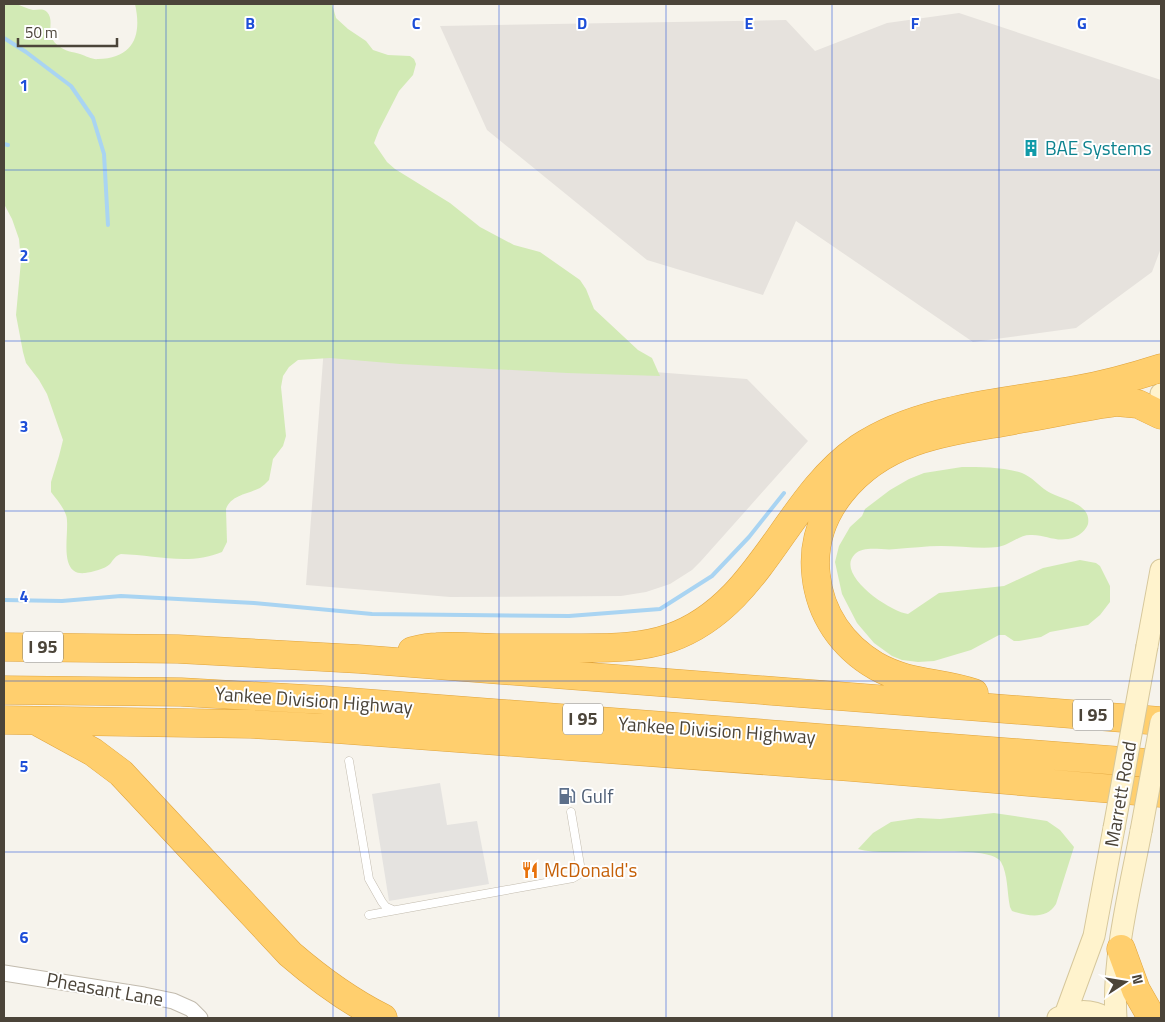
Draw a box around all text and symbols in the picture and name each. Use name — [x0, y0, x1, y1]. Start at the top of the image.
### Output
text: B — [245, 11, 255, 35]
text: C — [412, 11, 421, 35]
text: D — [577, 11, 587, 35]
text: E — [745, 11, 754, 35]
text: F — [911, 11, 920, 35]
text: G — [1077, 11, 1087, 35]
scale bar — [18, 15, 116, 47]
text: 50 m — [25, 21, 58, 44]
text: 1 — [20, 73, 28, 97]
place label: BAE Systems — [1045, 133, 1152, 162]
building icon: BAE Systems — [1021, 138, 1041, 158]
text: 2 — [20, 243, 28, 267]
text: 3 — [20, 414, 28, 438]
text: 4 — [20, 584, 29, 608]
road number: I 95 — [23, 632, 63, 662]
street label: Yankee Division Highway — [214, 678, 414, 721]
road number: I 95 — [1073, 700, 1113, 730]
road number: I 95 — [563, 704, 603, 734]
street label: Yankee Division Highway — [617, 708, 817, 751]
street label: Marrett Road — [1096, 739, 1143, 849]
text: 5 — [20, 754, 29, 778]
place label: Gulf — [581, 781, 614, 810]
fuel station icon: Gulf — [557, 786, 577, 806]
place label: McDonald's — [544, 855, 637, 884]
restaurant icon: McDonald's — [520, 860, 540, 880]
text: 6 — [20, 925, 29, 949]
north arrow — [1100, 957, 1150, 1007]
street label: Pheasant Lane — [44, 964, 166, 1013]
text: N — [1127, 972, 1149, 986]

